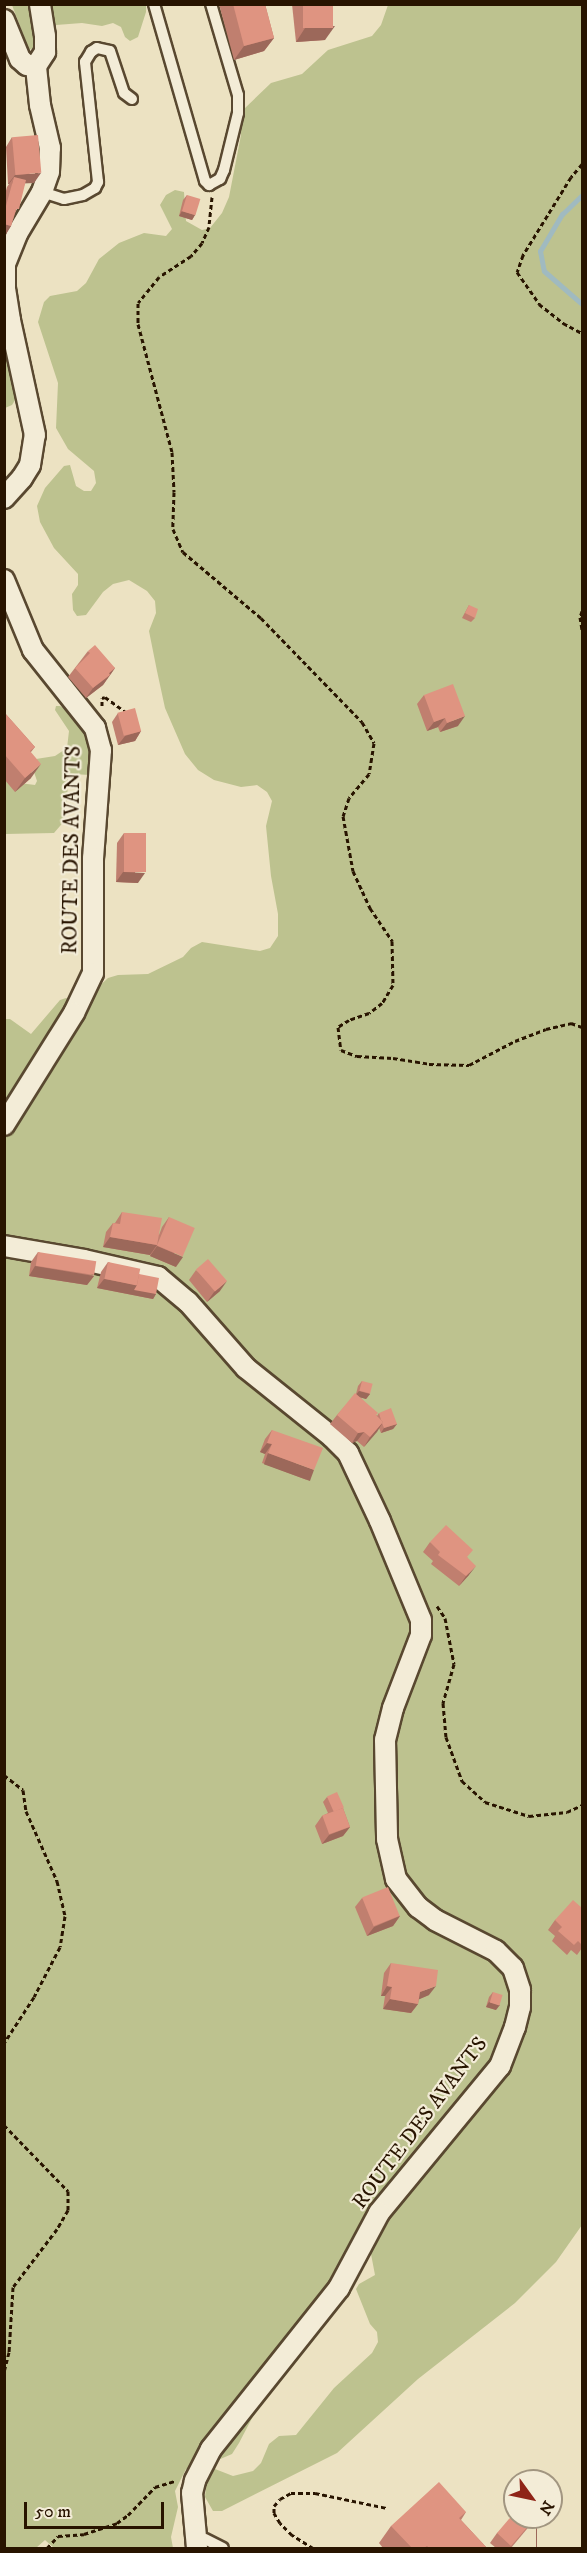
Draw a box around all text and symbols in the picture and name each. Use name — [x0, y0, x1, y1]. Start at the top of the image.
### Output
street label: ROUTE DES AVANTS — [58, 745, 86, 955]
street label: ROUTE DES AVANTS — [347, 2032, 493, 2214]
north arrow — [503, 2469, 563, 2529]
scale bar — [27, 2490, 166, 2528]
text: N — [534, 2497, 558, 2519]
text: 50 m — [35, 2501, 71, 2523]

